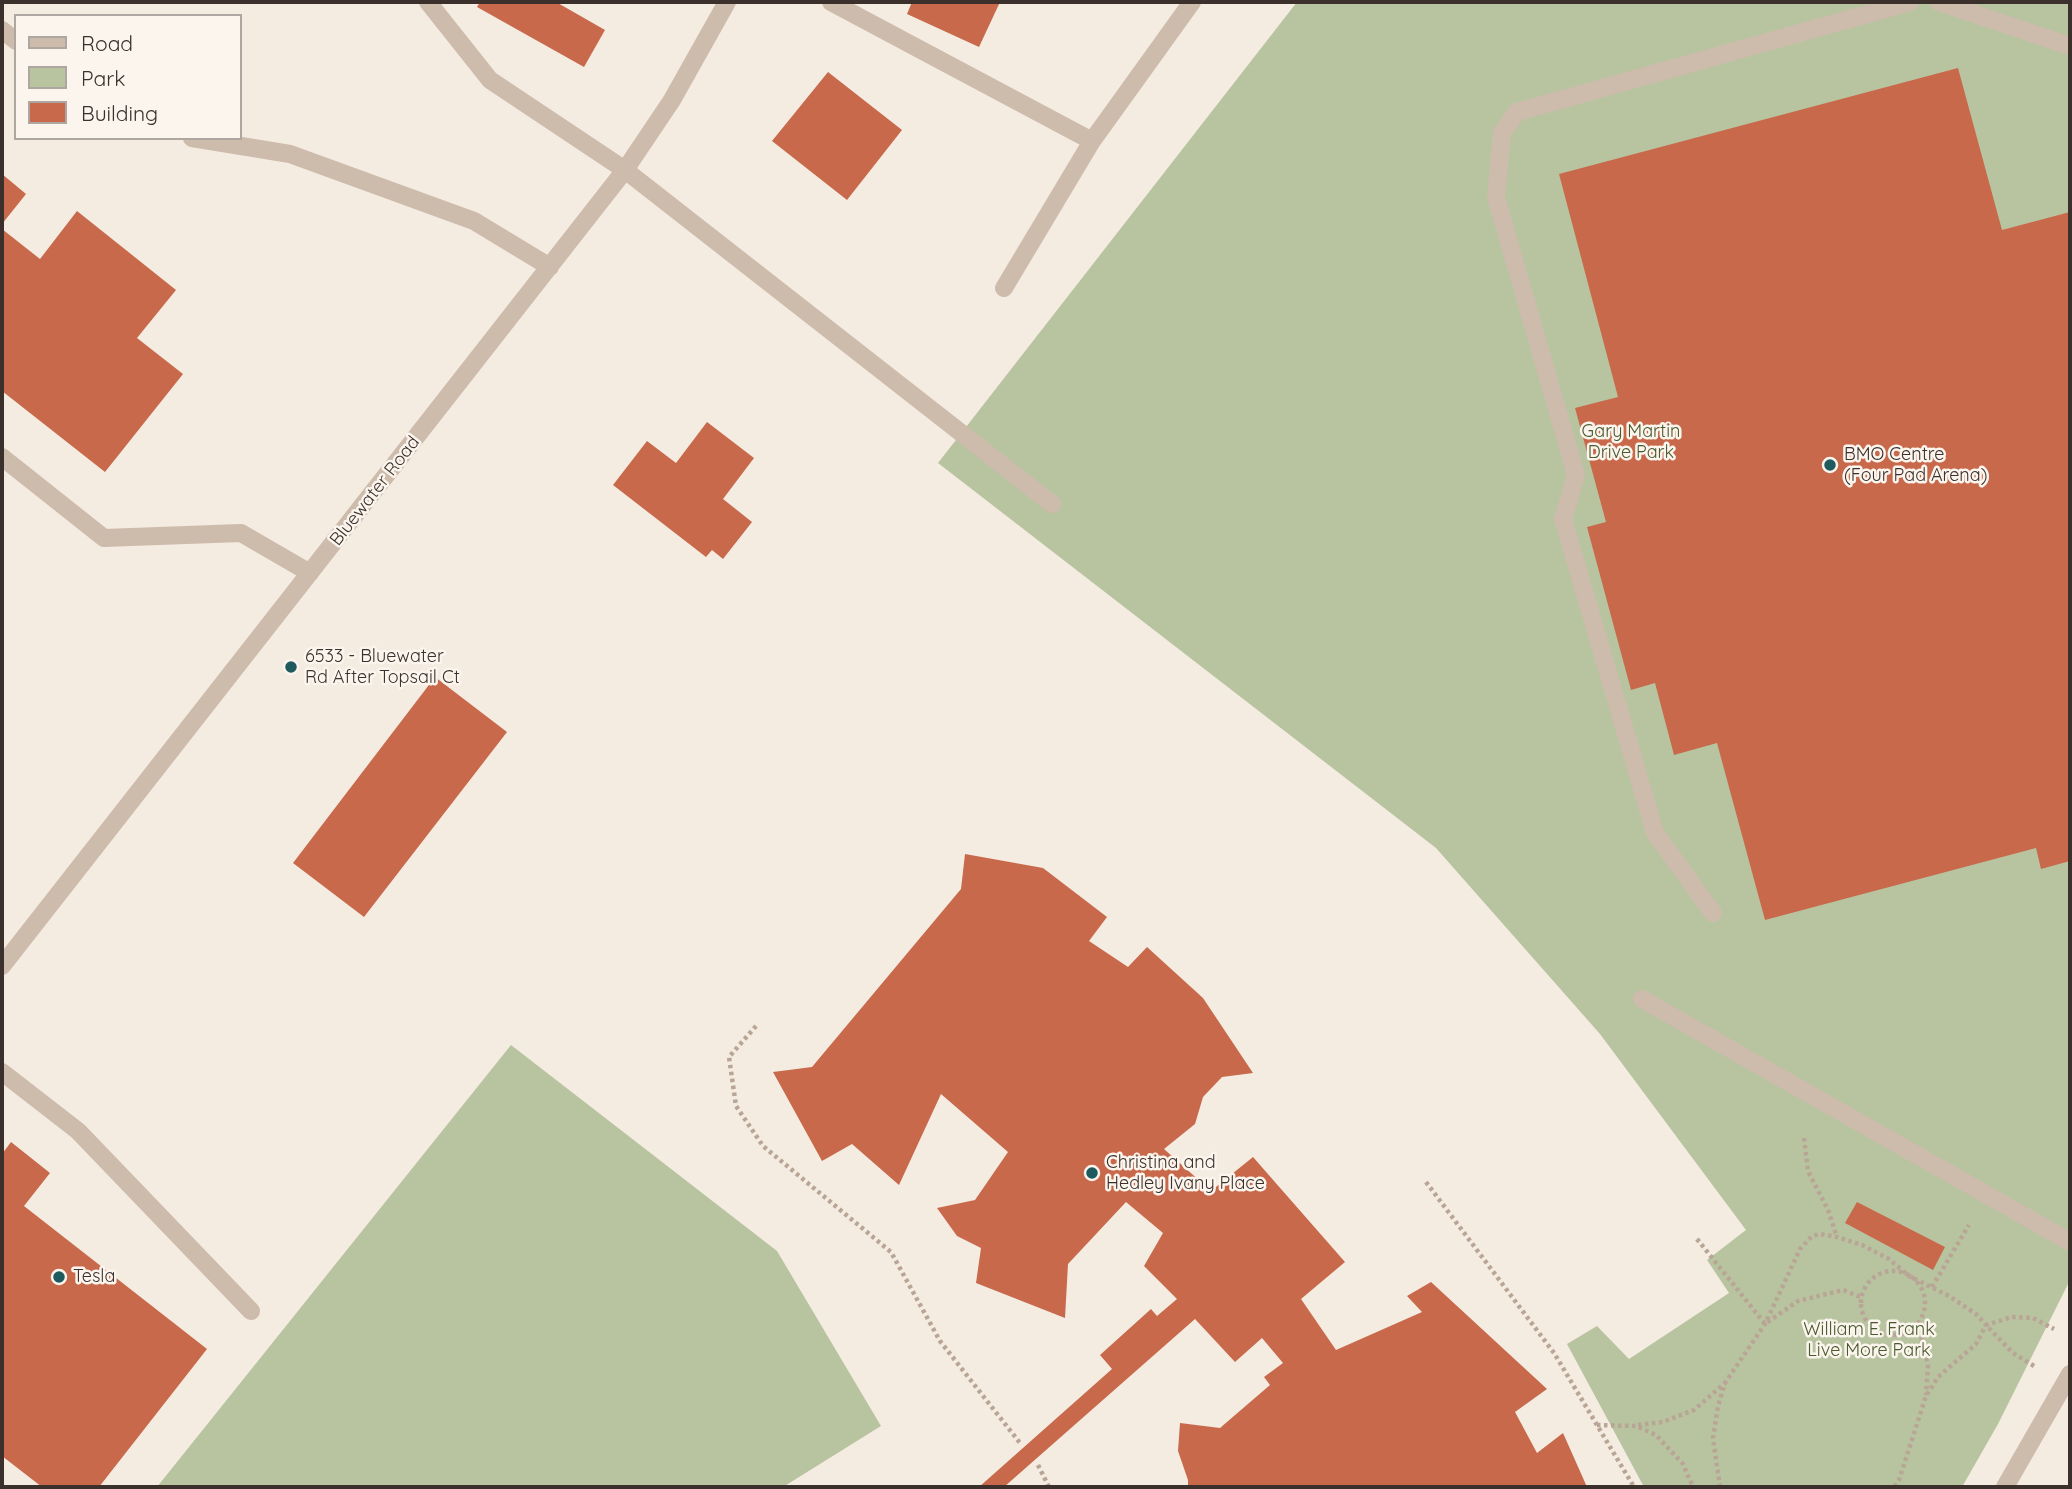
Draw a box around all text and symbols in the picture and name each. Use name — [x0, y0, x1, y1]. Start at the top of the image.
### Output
legend — [14, 14, 242, 140]
text: Road — [81, 30, 133, 56]
text: Park — [81, 65, 125, 91]
text: Building — [81, 100, 158, 126]
park label: Gary Martin Drive Park — [1582, 421, 1680, 464]
street label: Bluewater Road — [325, 432, 425, 550]
place label: BMO Centre (Four Pad Arena) — [1844, 444, 1987, 486]
marker: BMO Centre (Four Pad Arena) — [1822, 457, 1838, 473]
place label: 6533 - Bluewater Rd After Topsail Ct — [305, 646, 460, 688]
marker: 6533 - Bluewater Rd After Topsail Ct — [283, 659, 299, 675]
place label: Christina and Hedley Ivany Place — [1106, 1152, 1265, 1194]
marker: Christina and Hedley Ivany Place — [1084, 1165, 1100, 1181]
place label: Tesla — [73, 1266, 115, 1288]
marker: Tesla — [51, 1269, 67, 1285]
park label: William E. Frank Live More Park — [1803, 1319, 1935, 1362]

